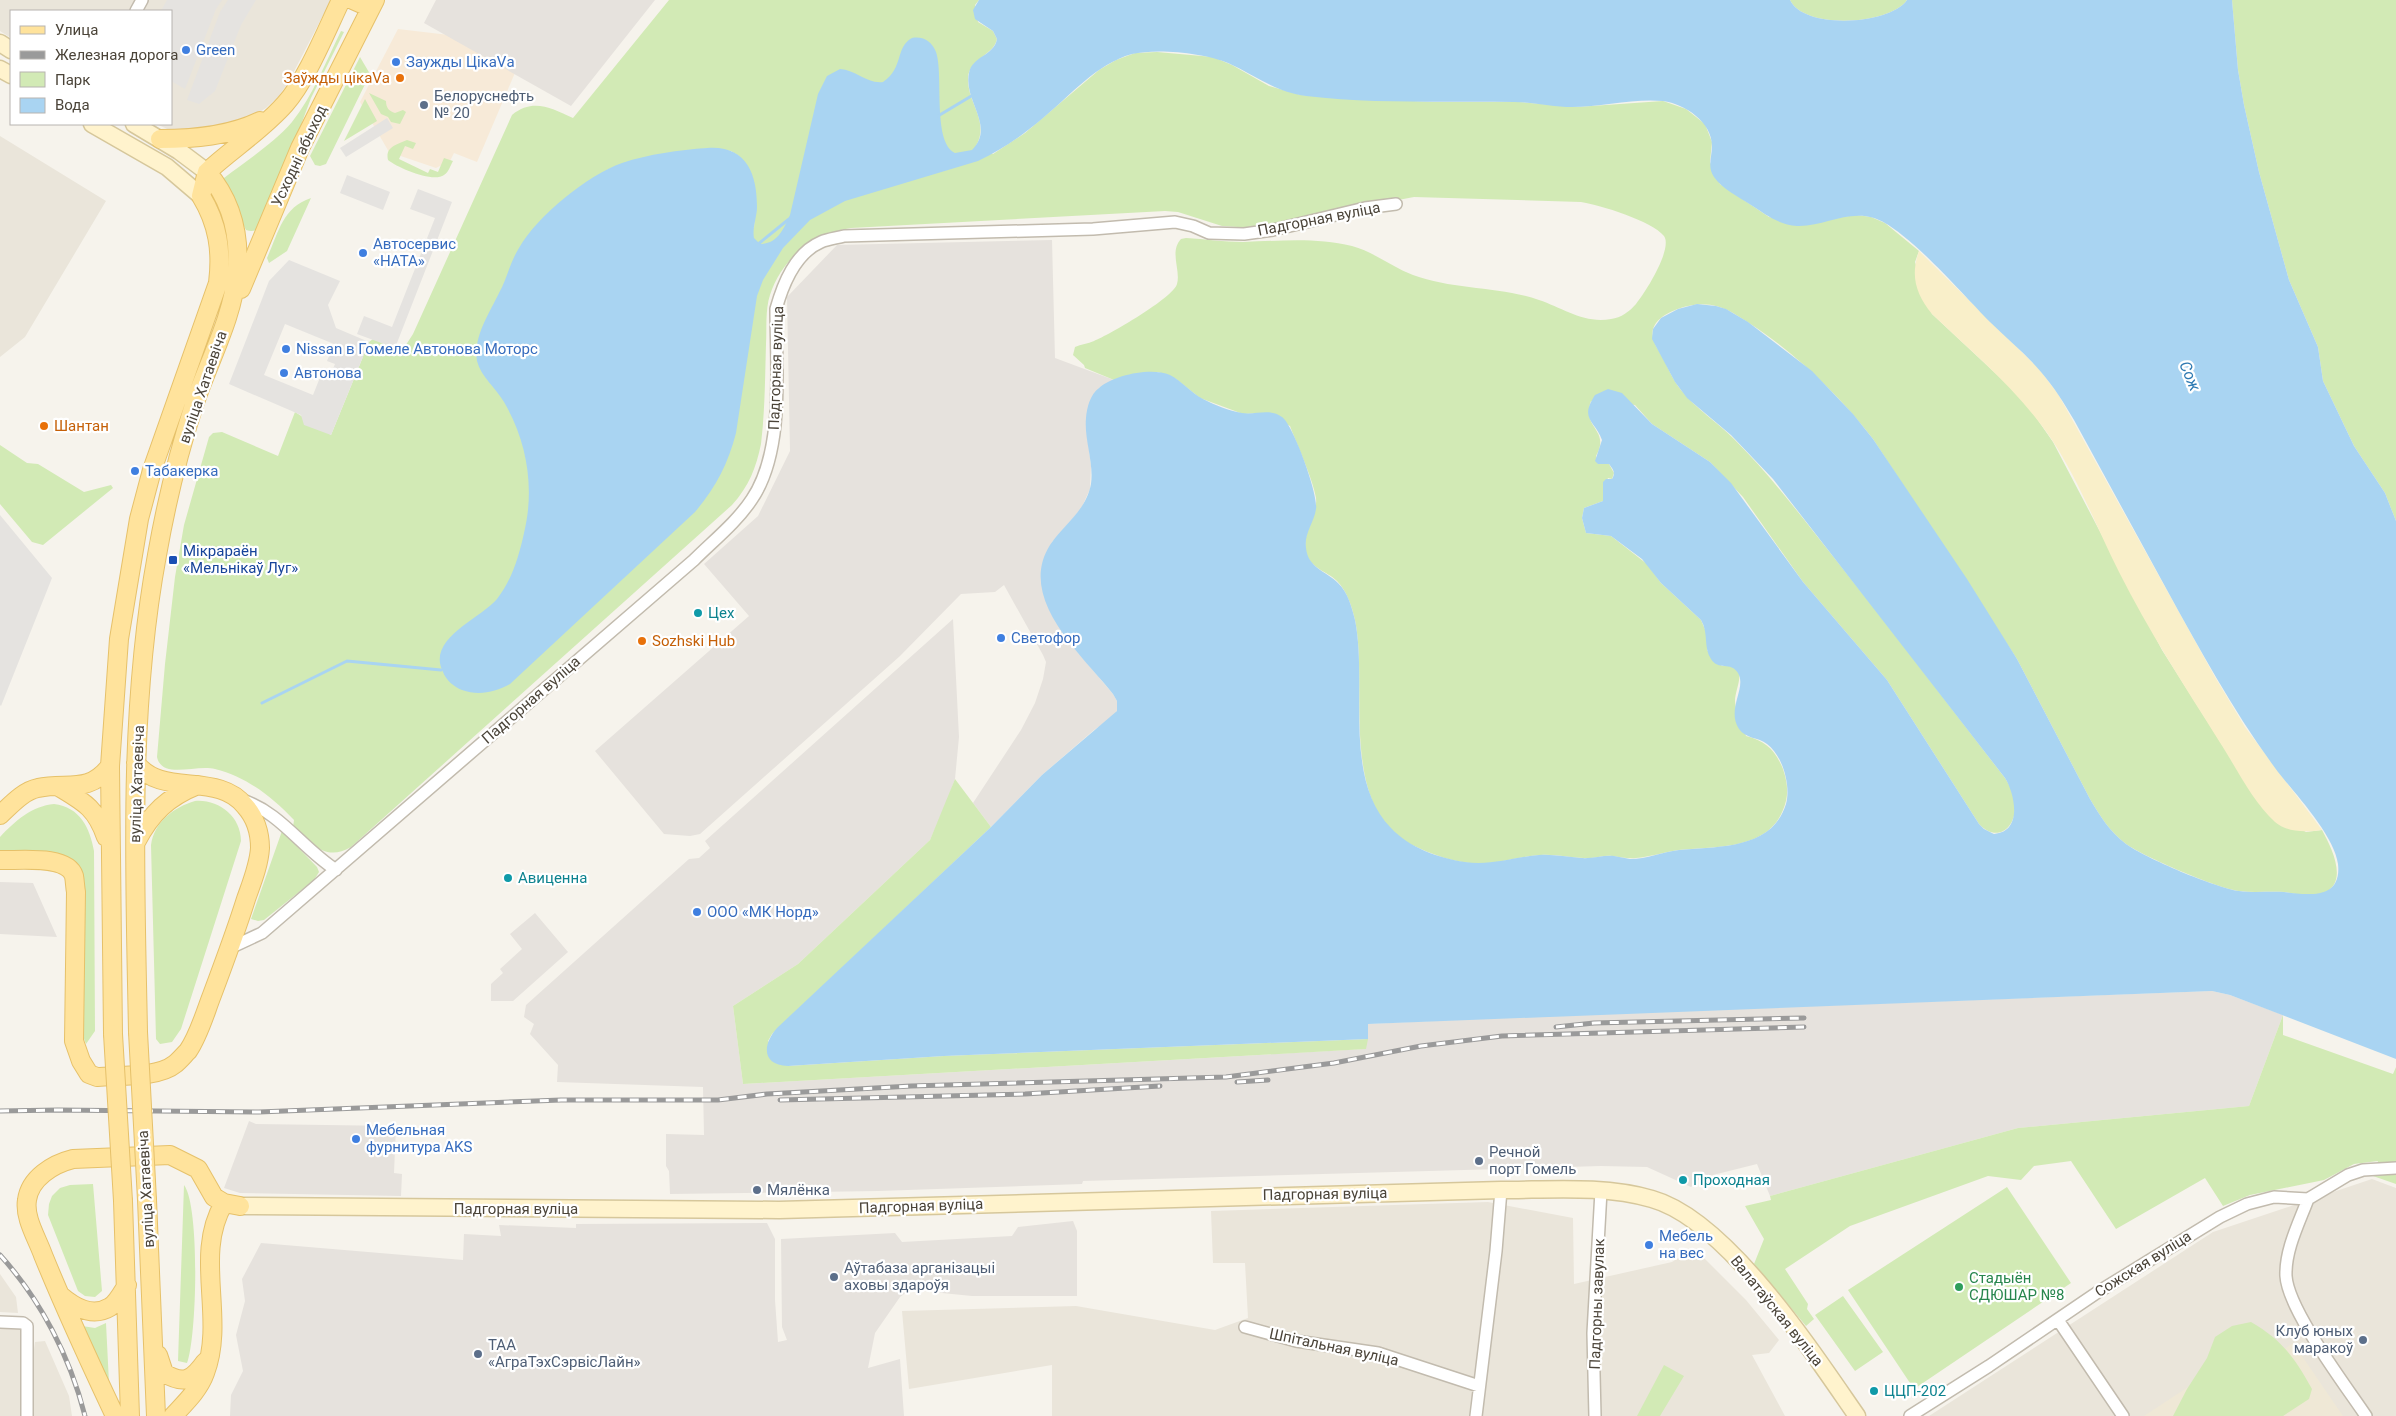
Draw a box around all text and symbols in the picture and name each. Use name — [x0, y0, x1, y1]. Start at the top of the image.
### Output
legend — [10, 10, 172, 125]
text: Улица — [55, 21, 98, 39]
place label: Green — [196, 41, 235, 59]
marker: Green — [180, 44, 192, 56]
text: Железная дорога — [55, 46, 178, 64]
place label: Заужды ЦікаVа — [406, 53, 515, 71]
marker: Заужды ЦікаVа — [390, 56, 402, 68]
place label: Заўжды цікаVа — [284, 69, 390, 87]
text: Парк — [55, 71, 90, 89]
marker: Заўжды цікаVа — [394, 72, 406, 84]
place label: Белоруснефть № 20 — [434, 87, 534, 122]
text: Вода — [55, 96, 90, 114]
marker: Белоруснефть № 20 — [418, 99, 430, 111]
street label: Усходні абыход — [268, 102, 330, 210]
street label: Падгорная вуліца — [1256, 198, 1382, 240]
place label: Автосервис «НАТА» — [373, 235, 456, 270]
marker: Автосервис «НАТА» — [357, 247, 369, 259]
street label: Падгорная вуліца — [765, 305, 787, 431]
street label: вуліца Хатаевіча — [175, 328, 231, 446]
place label: Nissan в Гомеле Автонова Моторс — [296, 340, 538, 358]
marker: Nissan в Гомеле Автонова Моторс — [280, 343, 292, 355]
water label: Сож — [2175, 358, 2205, 395]
place label: Автонова — [294, 364, 362, 382]
marker: Автонова — [278, 367, 290, 379]
place label: Шантан — [54, 417, 109, 435]
marker: Шантан — [38, 420, 50, 432]
place label: Табакерка — [145, 462, 218, 480]
marker: Табакерка — [129, 465, 141, 477]
place label: Мікрараён «Мельнікаў Луг» — [183, 542, 298, 577]
marker: Мікрараён «Мельнікаў Луг» — [167, 554, 179, 566]
place label: Цех — [708, 604, 735, 622]
marker: Цех — [692, 607, 704, 619]
place label: Светофор — [1011, 629, 1081, 647]
place label: Sozhski Hub — [652, 632, 735, 650]
marker: Светофор — [995, 632, 1007, 644]
marker: Sozhski Hub — [636, 635, 648, 647]
street label: Падгорная вуліца — [478, 652, 584, 748]
street label: вуліца Хатаевіча — [126, 725, 148, 843]
place label: Авиценна — [518, 869, 587, 887]
marker: Авиценна — [502, 872, 514, 884]
place label: ООО «МК Норд» — [707, 903, 819, 921]
marker: ООО «МК Норд» — [691, 906, 703, 918]
place label: Мебельная фурнитура AKS — [366, 1121, 473, 1156]
street label: вуліца Хатаевіча — [134, 1130, 158, 1248]
marker: Мебельная фурнитура AKS — [350, 1133, 362, 1145]
place label: Речной порт Гомель — [1489, 1143, 1576, 1178]
marker: Речной порт Гомель — [1473, 1155, 1485, 1167]
place label: Проходная — [1693, 1171, 1770, 1189]
marker: Проходная — [1677, 1174, 1689, 1186]
place label: Мялёнка — [767, 1181, 830, 1199]
marker: Мялёнка — [751, 1184, 763, 1196]
street label: Падгорная вуліца — [1263, 1184, 1387, 1204]
street label: Падгорная вуліца — [858, 1195, 984, 1217]
street label: Падгорная вуліца — [454, 1200, 578, 1218]
place label: Мебель на вес — [1659, 1227, 1713, 1262]
street label: Сожская вуліца — [2091, 1227, 2195, 1301]
street label: Падгорны завулак — [1586, 1238, 1608, 1370]
marker: Мебель на вес — [1643, 1239, 1655, 1251]
street label: Валатаўская вуліца — [1727, 1252, 1827, 1370]
place label: Аўтабаза арганізацыі аховы здароўя — [844, 1259, 995, 1294]
place label: Стадыён СДЮШАР №8 — [1969, 1269, 2065, 1304]
marker: Аўтабаза арганізацыі аховы здароўя — [828, 1271, 840, 1283]
marker: Стадыён СДЮШАР №8 — [1953, 1281, 1965, 1293]
place label: Клуб юных маракоў — [2276, 1322, 2354, 1357]
street label: Шпітальная вуліца — [1268, 1324, 1400, 1370]
marker: Клуб юных маракоў — [2357, 1334, 2369, 1346]
place label: ТАА «АграТэхСэрвісЛайн» — [488, 1336, 641, 1371]
marker: ТАА «АграТэхСэрвісЛайн» — [472, 1348, 484, 1360]
place label: ЦЦП-202 — [1884, 1382, 1946, 1400]
marker: ЦЦП-202 — [1868, 1385, 1880, 1397]

